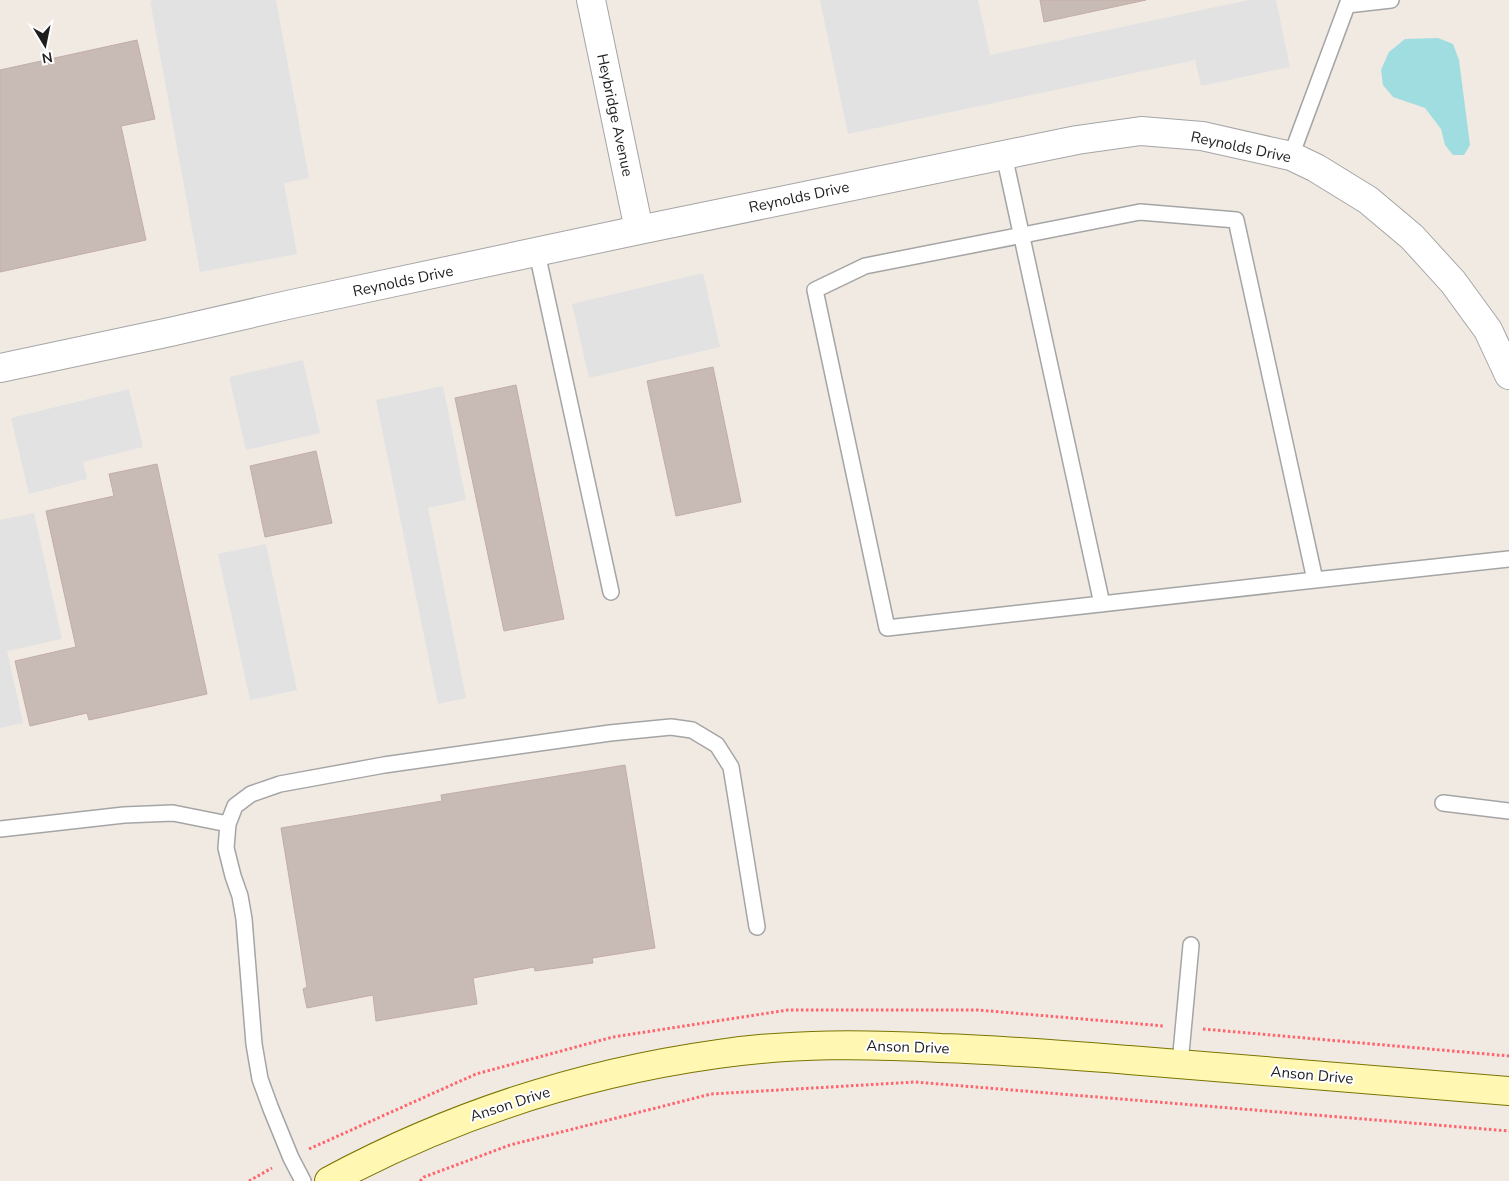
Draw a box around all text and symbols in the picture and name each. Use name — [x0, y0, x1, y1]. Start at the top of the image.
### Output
north arrow — [20, 20, 70, 70]
text: N — [40, 47, 54, 68]
street label: Heybridge Avenue — [592, 52, 638, 178]
street label: Reynolds Drive — [1189, 127, 1293, 167]
street label: Reynolds Drive — [747, 177, 851, 217]
street label: Reynolds Drive — [351, 261, 455, 301]
street label: Anson Drive — [866, 1036, 950, 1058]
street label: Anson Drive — [1270, 1061, 1354, 1089]
street label: Anson Drive — [467, 1082, 553, 1126]

